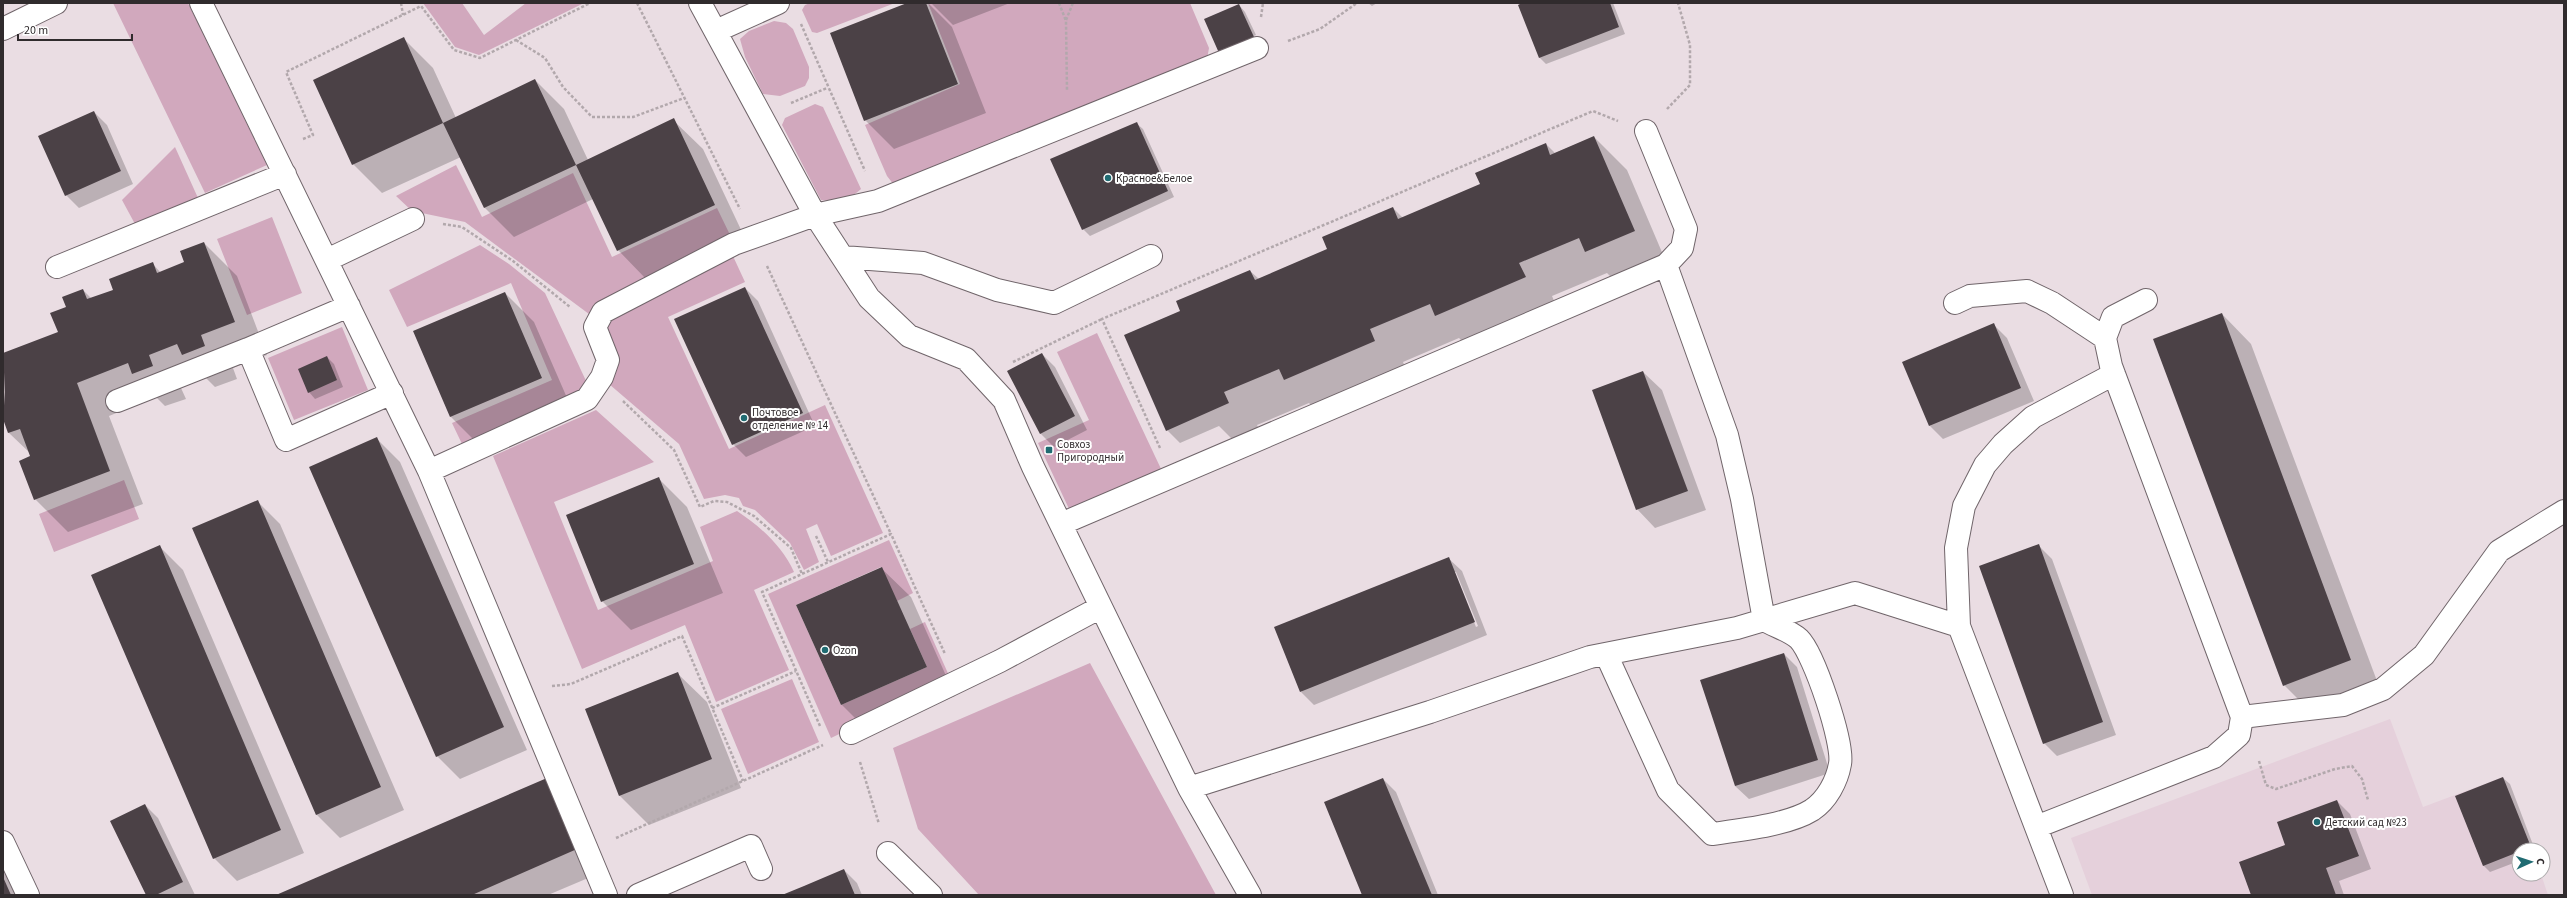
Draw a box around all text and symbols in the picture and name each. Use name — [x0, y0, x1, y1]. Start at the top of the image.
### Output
scale bar — [18, 16, 132, 42]
text: 20 m — [24, 22, 48, 39]
place label: Красное&Белое — [1116, 171, 1193, 186]
marker: Красное&Белое — [1103, 173, 1113, 183]
place label: Почтовое отделение № 14 — [752, 405, 829, 433]
marker: Почтовое отделение № 14 — [739, 413, 749, 423]
place label: Совхоз Пригородный — [1057, 437, 1124, 465]
marker: Совхоз Пригородный — [1044, 445, 1054, 455]
place label: Ozon — [833, 643, 857, 658]
marker: Ozon — [820, 645, 830, 655]
place label: Детский сад №23 — [2325, 815, 2407, 830]
marker: Детский сад №23 — [2312, 817, 2322, 827]
north arrow — [2511, 842, 2551, 882]
text: С — [2533, 858, 2548, 866]

